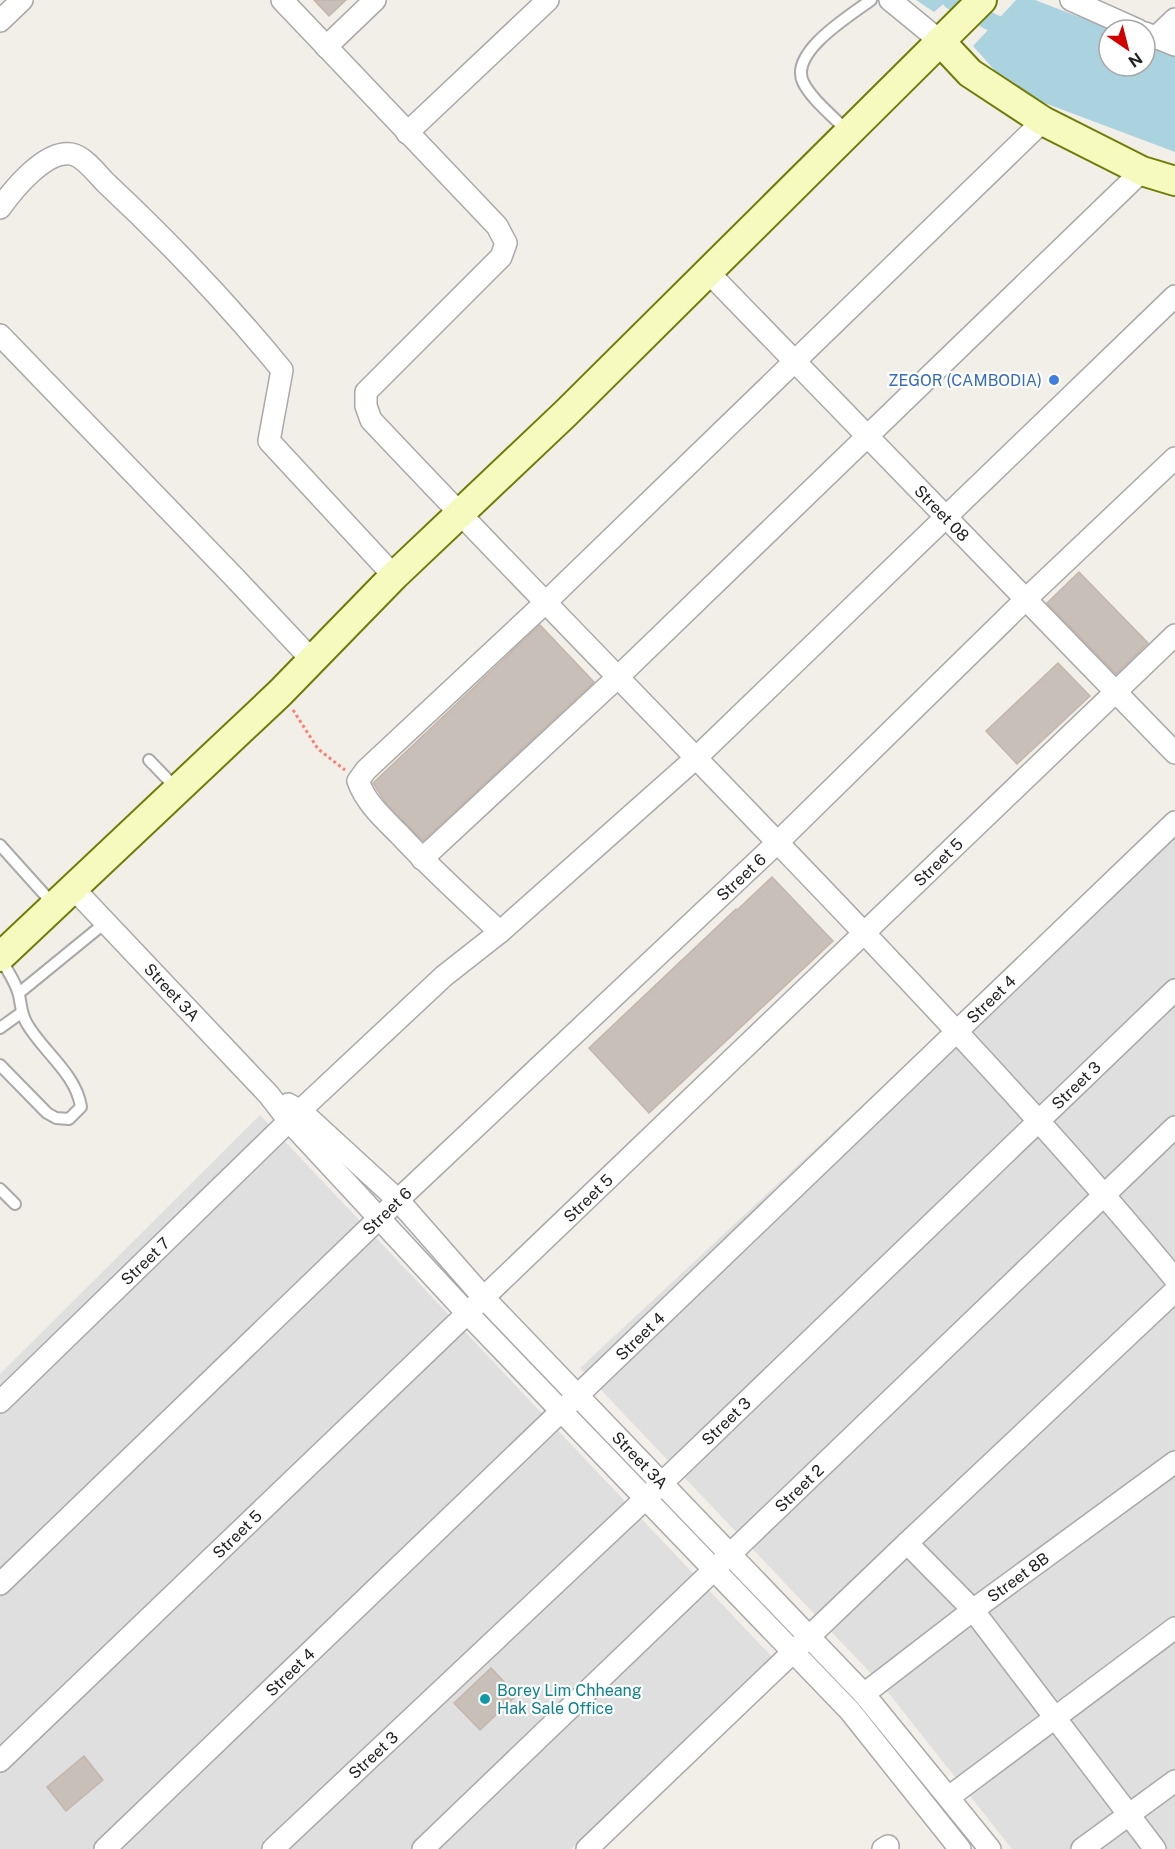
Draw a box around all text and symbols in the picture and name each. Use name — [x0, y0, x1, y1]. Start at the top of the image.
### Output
north arrow — [1097, 18, 1157, 78]
text: N — [1125, 49, 1146, 71]
place label: ZEGOR (CAMBODIA) — [888, 371, 1042, 390]
marker: ZEGOR (CAMBODIA) — [1047, 373, 1061, 387]
street label: Street 08 — [910, 481, 973, 545]
street label: Street 5 — [910, 834, 967, 890]
street label: Street 6 — [713, 850, 770, 905]
street label: Street 3A — [140, 960, 203, 1025]
street label: Street 4 — [963, 971, 1020, 1027]
street label: Street 3 — [1048, 1057, 1105, 1113]
street label: Street 5 — [560, 1170, 617, 1226]
street label: Street 6 — [359, 1183, 416, 1239]
street label: Street 7 — [117, 1234, 174, 1289]
street label: Street 4 — [612, 1308, 669, 1364]
street label: Street 3 — [698, 1393, 755, 1449]
street label: Street 3A — [608, 1428, 672, 1493]
street label: Street 2 — [771, 1461, 828, 1516]
street label: Street 5 — [209, 1506, 266, 1562]
street label: Street 8B — [984, 1549, 1053, 1606]
street label: Street 4 — [262, 1644, 319, 1700]
place label: Borey Lim Chheang Hak Sale Office — [497, 1681, 642, 1718]
marker: Borey Lim Chheang Hak Sale Office — [478, 1692, 492, 1706]
street label: Street 3 — [345, 1728, 402, 1783]

